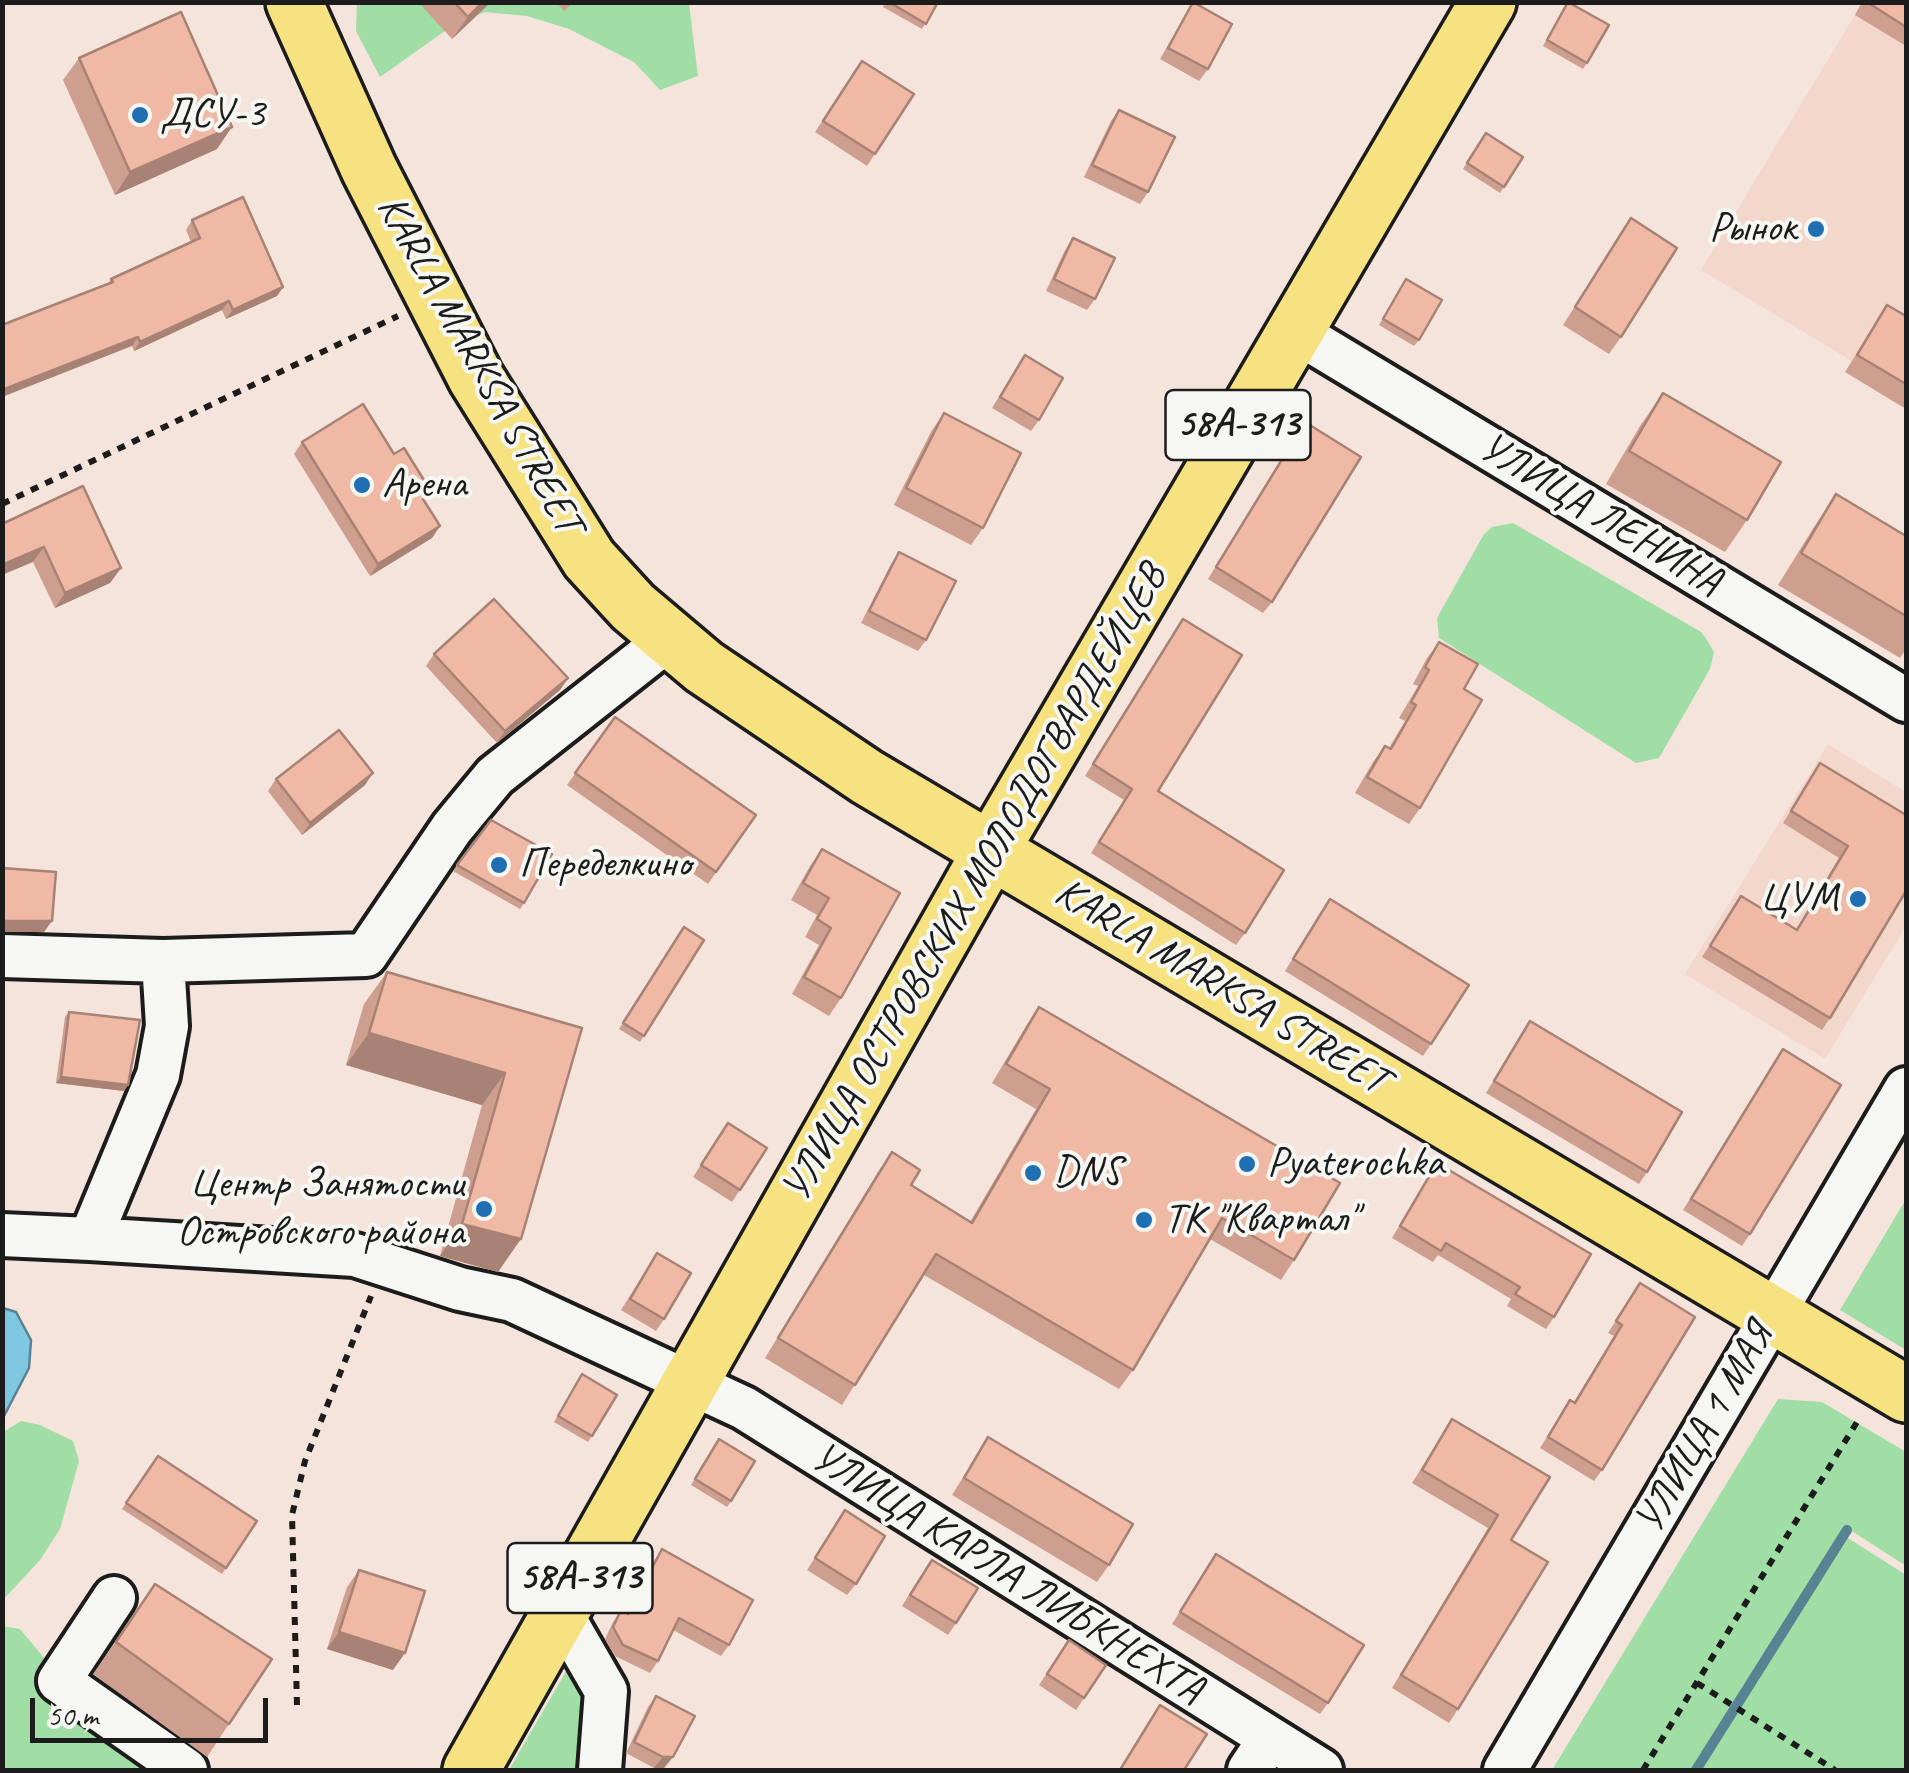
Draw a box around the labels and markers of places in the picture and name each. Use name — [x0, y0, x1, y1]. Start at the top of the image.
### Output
place label: ДСУ-3 — [160, 90, 265, 140]
marker: ДСУ-3 — [129, 104, 151, 126]
place label: Рынок — [1709, 204, 1796, 254]
marker: Рынок — [1805, 218, 1827, 240]
place label: Арена — [382, 460, 466, 510]
marker: Арена — [351, 474, 373, 496]
place label: Переделкино — [519, 840, 691, 890]
marker: Переделкино — [488, 854, 510, 876]
place label: ЦУМ — [1759, 874, 1838, 924]
marker: ЦУМ — [1847, 888, 1869, 910]
place label: Pyaterochka — [1267, 1139, 1444, 1189]
place label: DNS — [1053, 1148, 1121, 1198]
marker: Pyaterochka — [1236, 1153, 1258, 1175]
place label: Центр Занятости Островского района — [177, 1160, 464, 1258]
marker: DNS — [1022, 1162, 1044, 1184]
place label: ТК "Квартал" — [1164, 1195, 1357, 1245]
marker: Центр Занятости Островского района — [473, 1198, 495, 1220]
marker: ТК "Квартал" — [1133, 1209, 1155, 1231]

